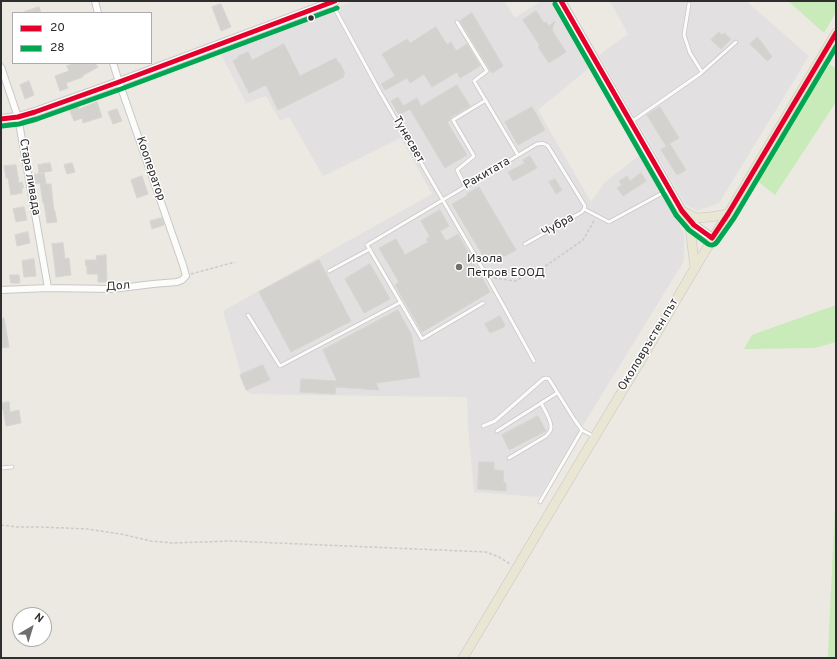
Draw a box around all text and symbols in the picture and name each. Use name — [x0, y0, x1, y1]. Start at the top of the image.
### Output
legend — [12, 12, 152, 64]
unlabelled marker — [306, 13, 316, 23]
text: 20 — [50, 20, 65, 36]
text: 28 — [50, 40, 65, 56]
street label: Тунесвет — [389, 114, 427, 166]
street label: Кооператор — [132, 135, 168, 203]
street label: Стара ливада — [15, 138, 43, 216]
street label: Ракитата — [461, 155, 513, 193]
street label: Чубра — [539, 211, 577, 241]
place label: Изола Петров ЕООД — [467, 253, 545, 281]
marker: Изола Петров ЕООД — [454, 262, 464, 272]
street label: Дол — [105, 279, 131, 295]
street label: Околовръстен път — [616, 296, 682, 394]
north arrow — [12, 607, 52, 647]
text: N — [31, 610, 46, 626]

